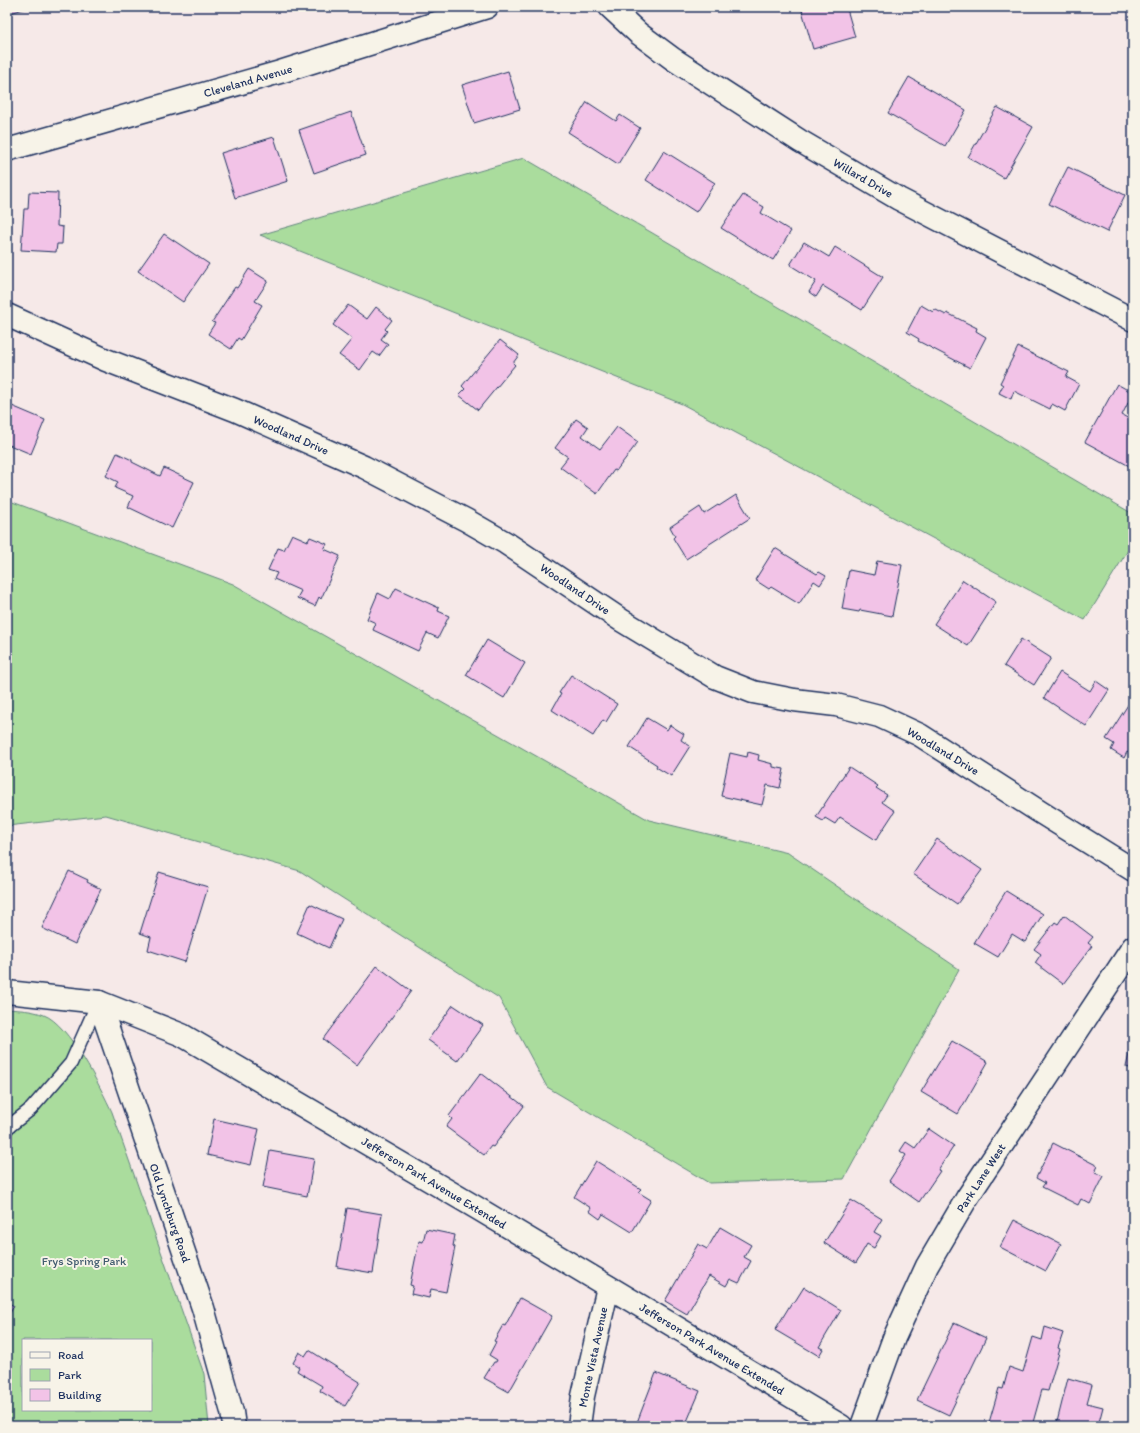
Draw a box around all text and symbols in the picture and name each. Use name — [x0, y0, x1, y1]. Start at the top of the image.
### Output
street label: Cleveland Avenue — [202, 62, 294, 100]
street label: Willard Drive — [831, 155, 896, 201]
street label: Woodland Drive — [251, 412, 331, 458]
street label: Woodland Drive — [537, 560, 613, 618]
street label: Woodland Drive — [905, 724, 982, 778]
street label: Jefferson Park Avenue Extended — [359, 1134, 510, 1232]
street label: Park Lane West — [954, 1140, 1009, 1215]
street label: Old Lynchburg Road — [146, 1162, 194, 1265]
park label: Frys Spring Park — [42, 1254, 127, 1268]
street label: Jefferson Park Avenue Extended — [637, 1300, 788, 1398]
street label: Monte Vista Avenue — [576, 1305, 611, 1409]
legend — [22, 1339, 152, 1411]
text: Road — [58, 1348, 84, 1362]
text: Park — [58, 1368, 82, 1382]
text: Building — [58, 1388, 102, 1402]

